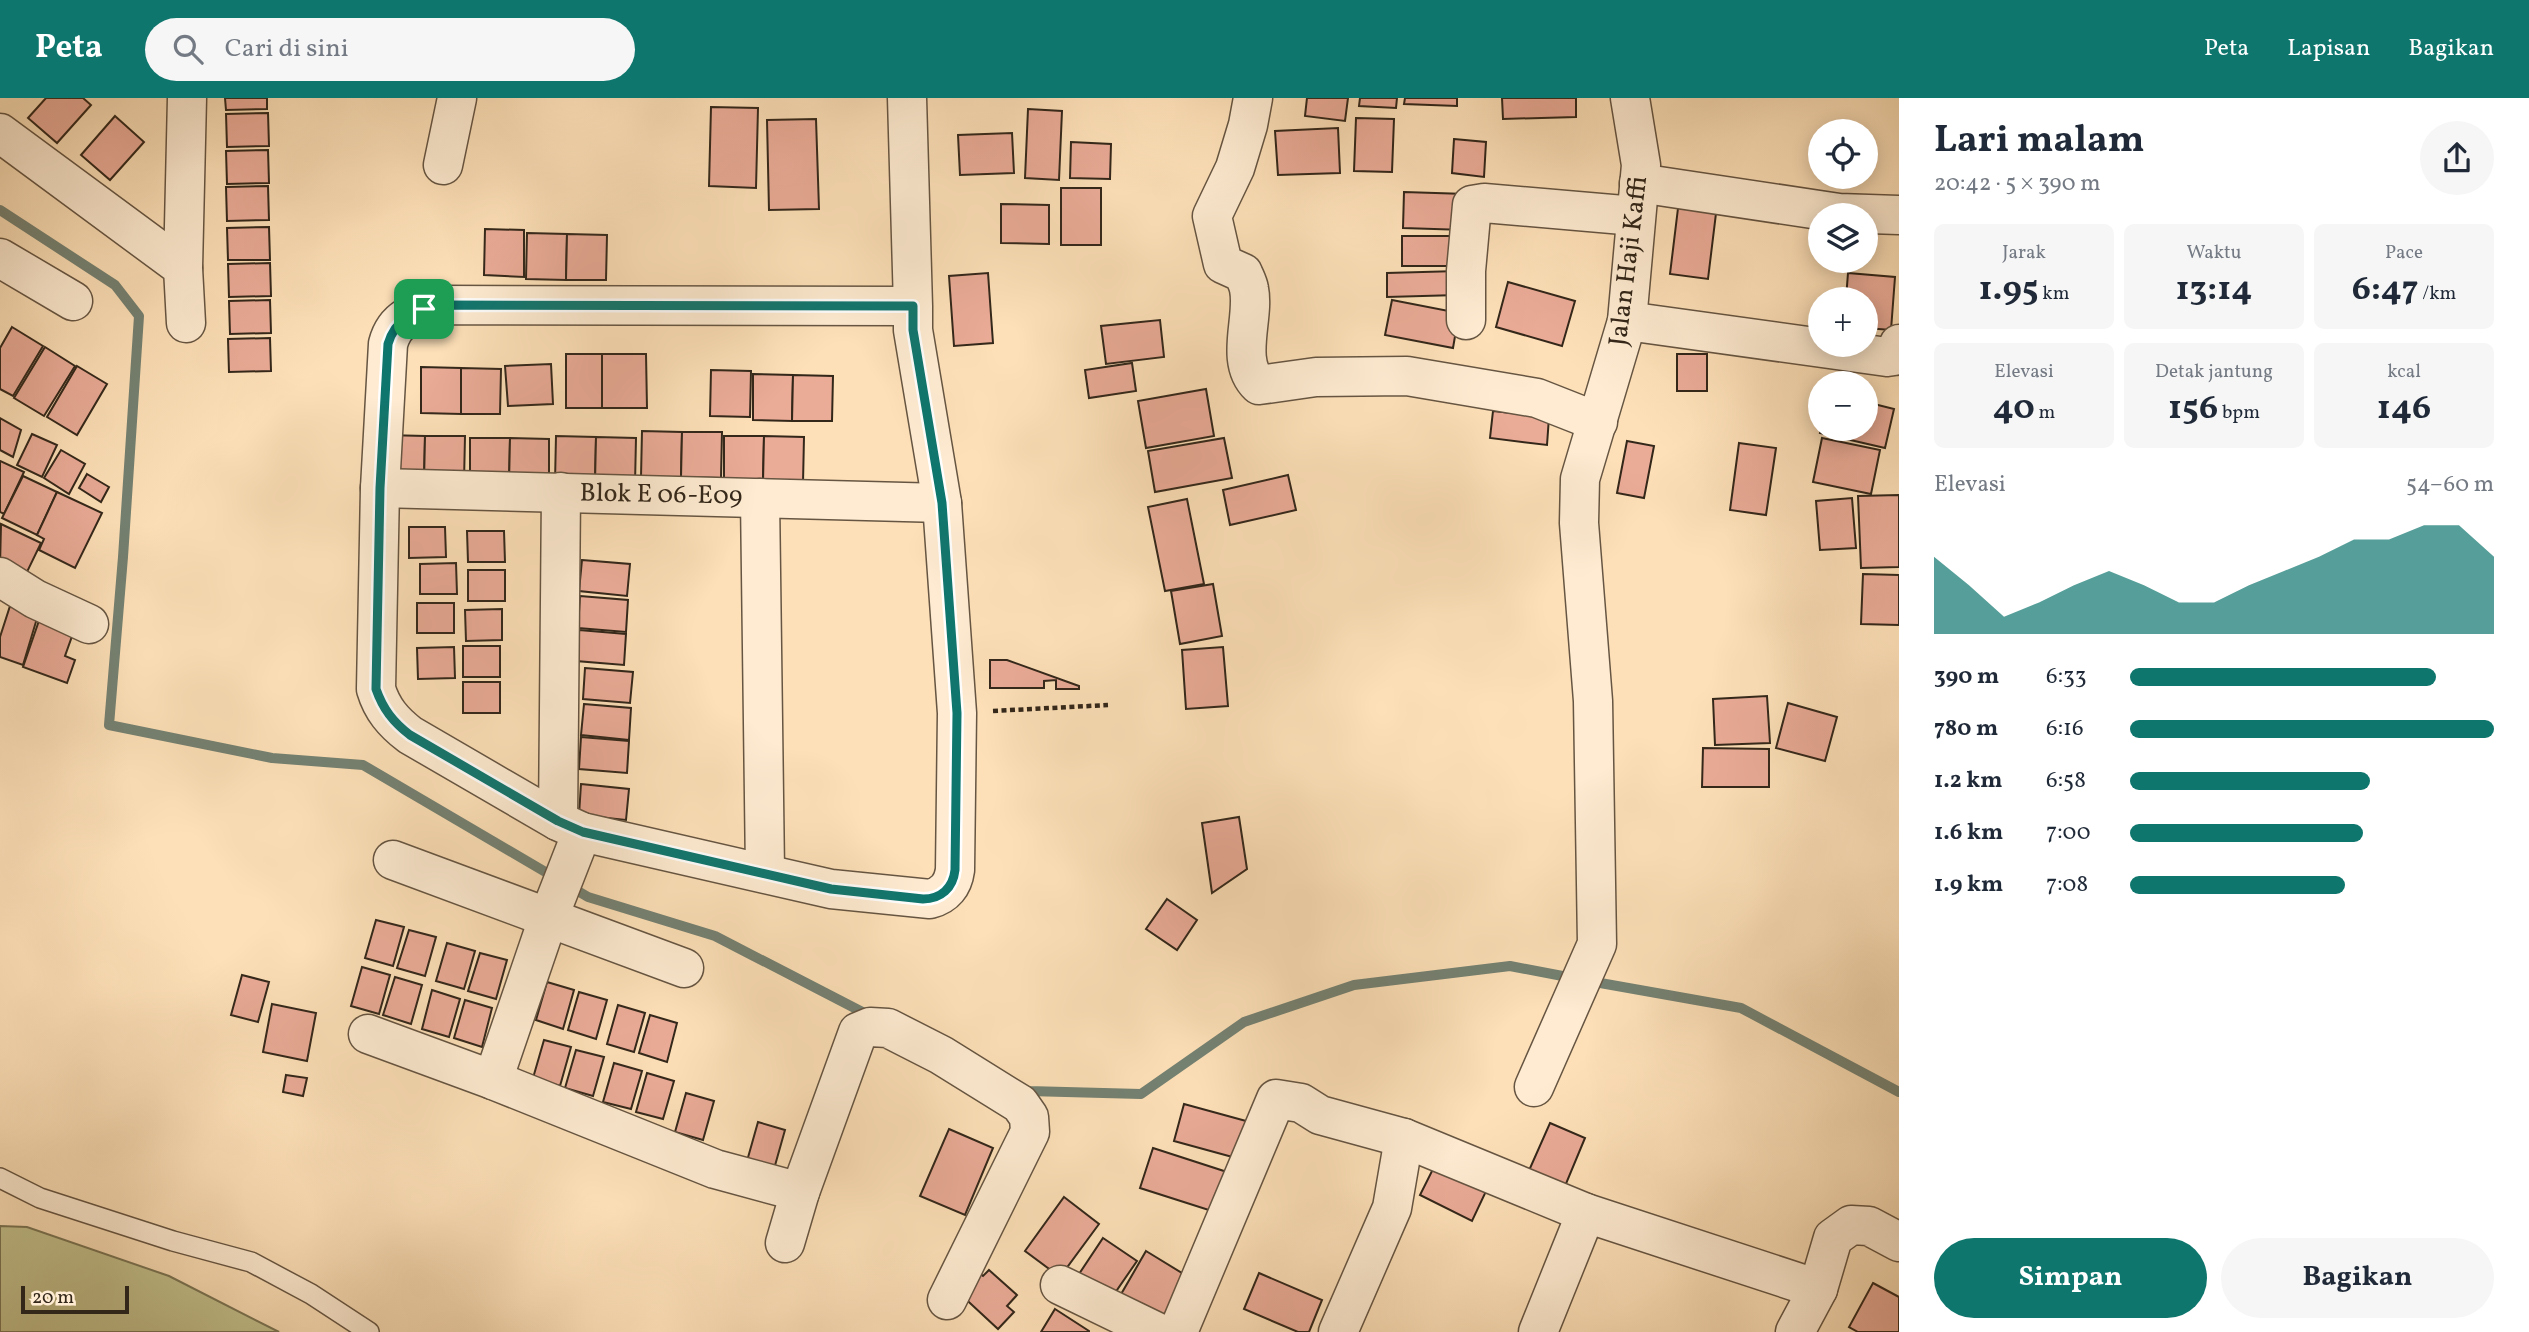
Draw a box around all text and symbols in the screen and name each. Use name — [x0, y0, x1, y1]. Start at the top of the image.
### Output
search box — [145, 18, 635, 81]
text: Peta — [35, 26, 103, 72]
icon: search — [169, 30, 207, 68]
text: Cari di sini — [225, 31, 349, 67]
text: Peta — [2204, 32, 2249, 66]
text: Lapisan — [2287, 32, 2370, 66]
text: Bagikan — [2408, 32, 2494, 66]
text: Lari malam — [1934, 115, 2145, 168]
map controls — [1808, 119, 1878, 441]
button: locate — [1808, 119, 1878, 189]
button: share — [2420, 121, 2494, 195]
text: 20:42 · 5 × 390 m — [1934, 168, 2101, 200]
street label: Jalan Haji Kaffi — [1601, 174, 1657, 348]
button: layers — [1808, 203, 1878, 273]
text: Jarak — [2002, 240, 2046, 266]
text: Waktu — [2187, 240, 2241, 266]
text: Pace — [2385, 240, 2423, 266]
text: 1.95 — [1979, 266, 2039, 314]
text: 13:14 — [2175, 266, 2253, 314]
text: 6:47 — [2352, 266, 2418, 314]
pin — [394, 279, 454, 339]
text: km — [2039, 281, 2069, 307]
text: /km — [2418, 281, 2456, 307]
button: + — [1808, 287, 1878, 357]
icon: arrive — [405, 290, 443, 328]
text: Elevasi — [1994, 359, 2054, 385]
text: Detak jantung — [2155, 359, 2273, 385]
text: kcal — [2387, 359, 2421, 385]
button: − — [1808, 371, 1878, 441]
text: 40 — [1993, 385, 2035, 433]
text: 156 — [2168, 385, 2218, 433]
text: 146 — [2377, 385, 2431, 433]
text: m — [2035, 400, 2055, 426]
text: bpm — [2218, 400, 2260, 426]
text: Elevasi — [1934, 469, 2006, 501]
text: 54–60 m — [2406, 469, 2494, 501]
street label: Blok E 06-E09 — [579, 476, 743, 514]
text: 390 m — [1934, 661, 1999, 693]
text: 6:33 — [2046, 661, 2087, 693]
text: 780 m — [1934, 713, 1998, 745]
text: 6:16 — [2046, 713, 2084, 745]
text: 1.2 km — [1934, 765, 2003, 797]
text: 6:58 — [2046, 765, 2086, 797]
text: 1.6 km — [1934, 817, 2003, 849]
text: 7:00 — [2046, 817, 2091, 849]
text: 1.9 km — [1934, 869, 2003, 901]
text: 7:08 — [2046, 869, 2088, 901]
button: Simpan — [1934, 1238, 2207, 1318]
button: Bagikan — [2221, 1238, 2494, 1318]
scale bar — [21, 1283, 130, 1315]
text: 20 m — [32, 1285, 74, 1311]

